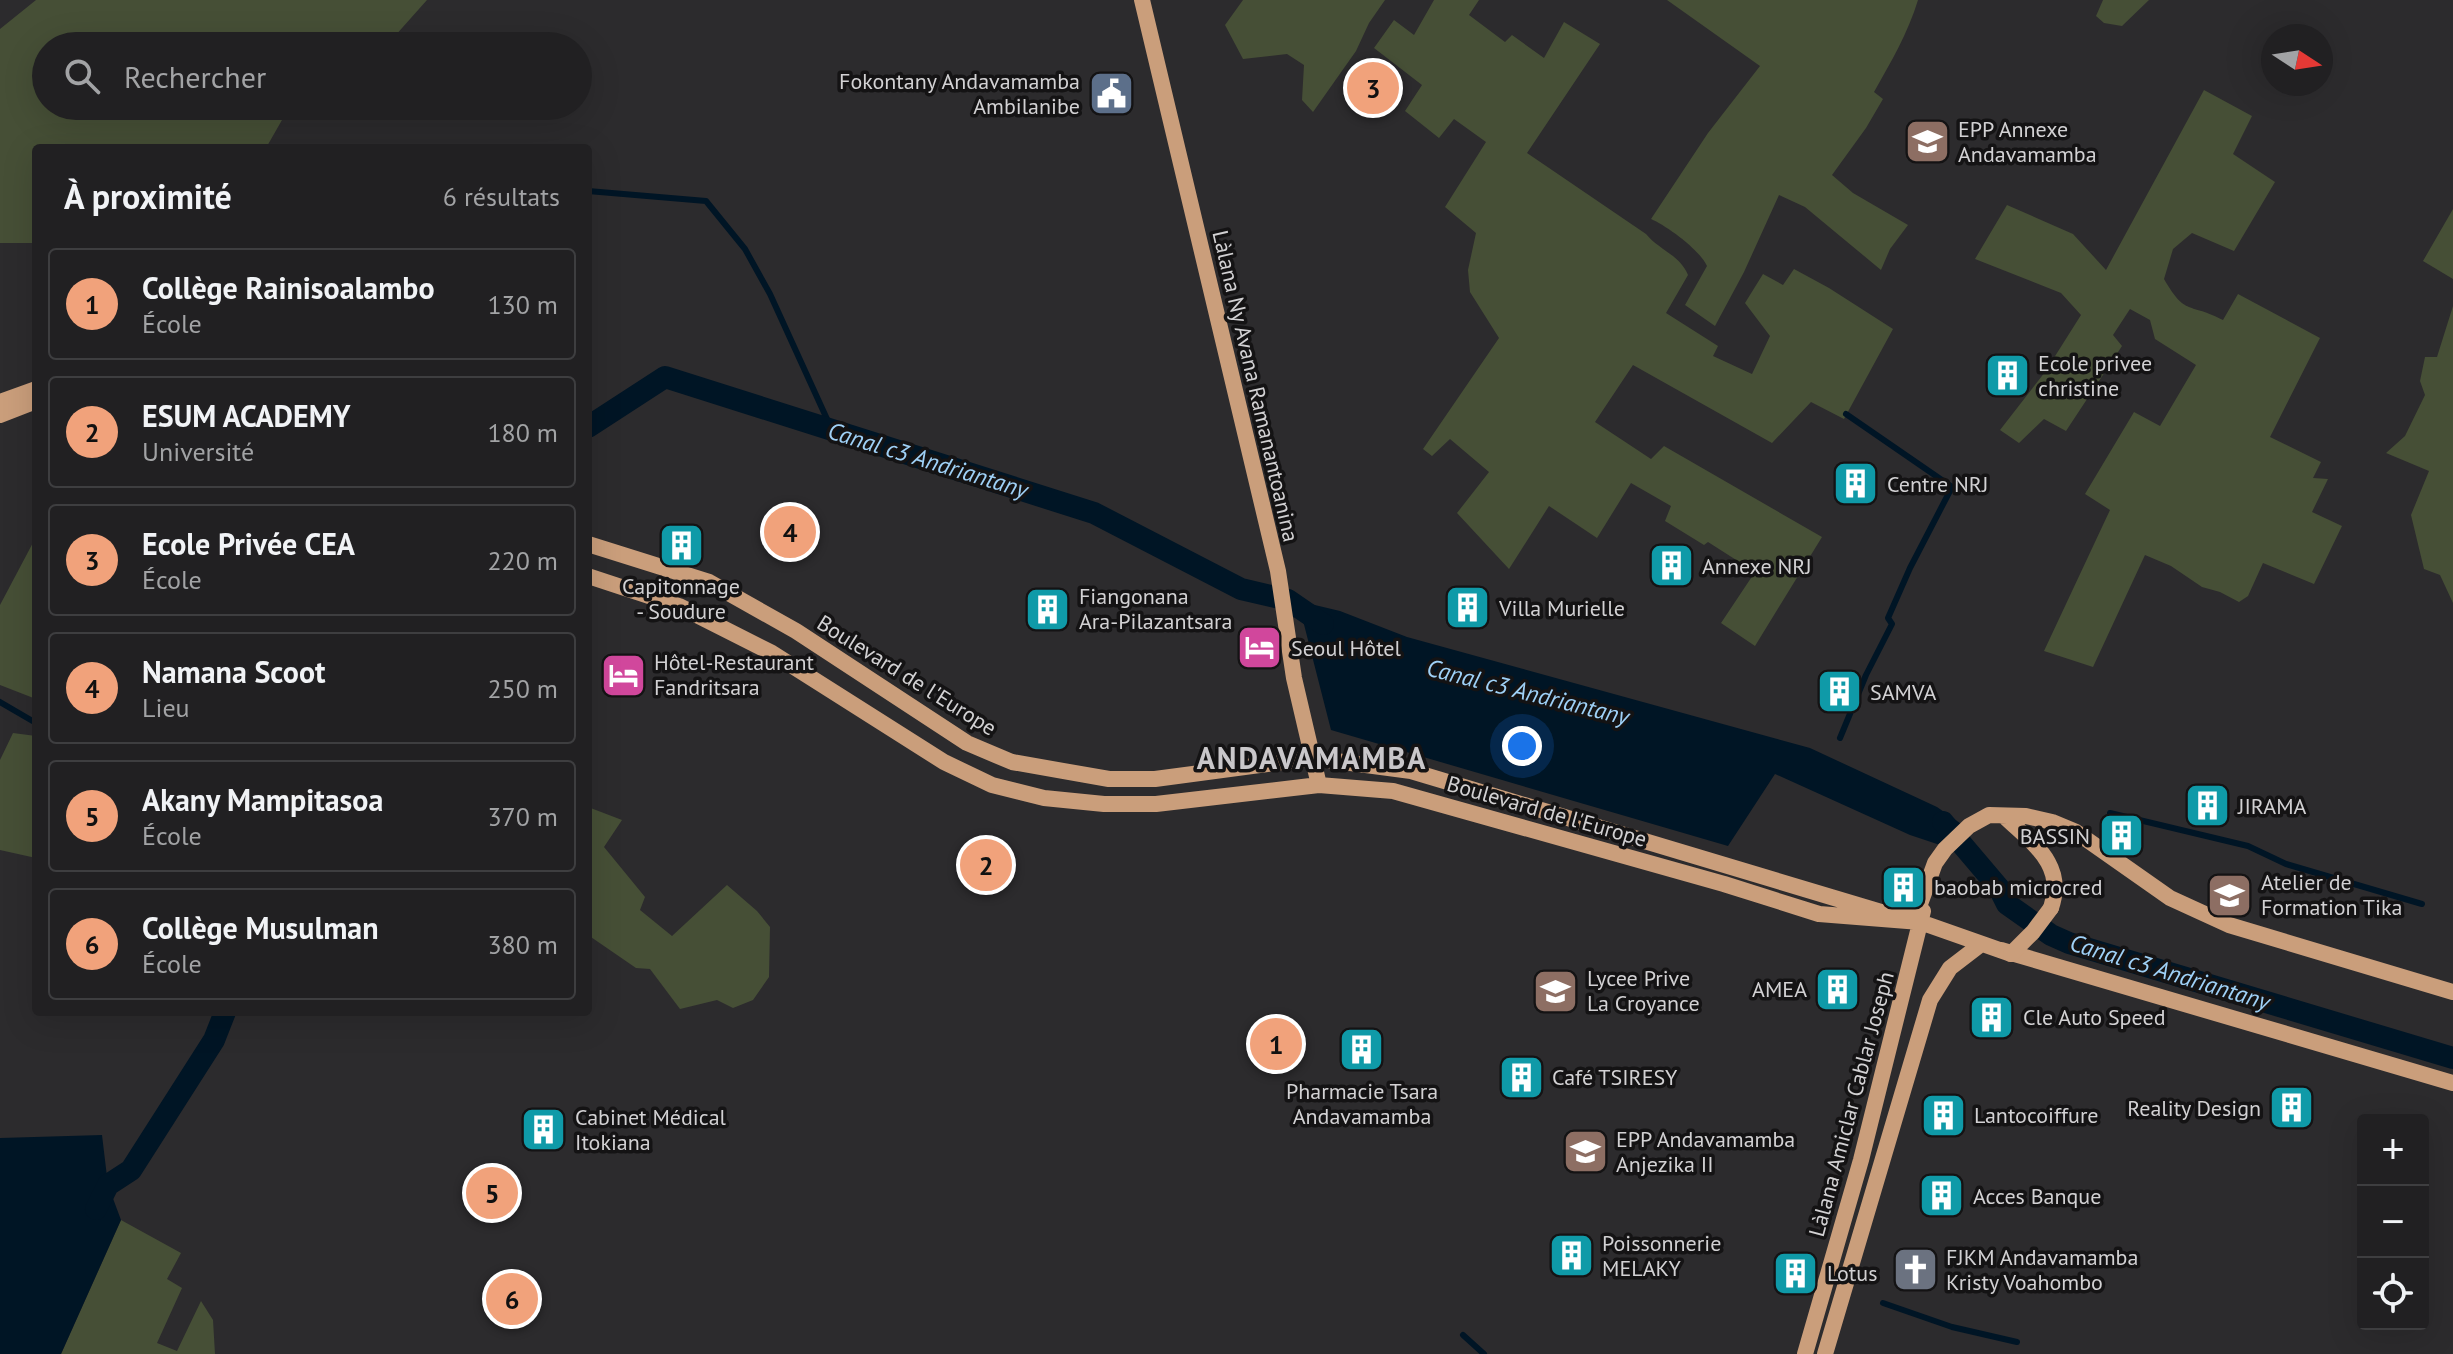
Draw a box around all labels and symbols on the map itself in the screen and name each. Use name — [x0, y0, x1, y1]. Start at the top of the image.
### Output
north arrow — [2261, 24, 2333, 96]
pin: 3 — [1347, 58, 1399, 118]
place label: Fokontany Andavamamba Ambilanibe — [839, 67, 1080, 120]
public building icon: Fokontany Andavamamba Ambilanibe — [1087, 70, 1135, 118]
place label: EPP Annexe Andavamamba — [1958, 115, 2097, 168]
school or university icon: EPP Annexe Andavamamba — [1903, 118, 1951, 166]
street label: Làlana Ny Avana Ramanantoanina — [1207, 228, 1305, 544]
place label: Ecole privee christine — [2038, 349, 2152, 402]
building icon: Ecole privee christine — [1983, 352, 2031, 400]
water label: Canal c3 Andriantany — [824, 415, 1033, 506]
building icon: Centre NRJ — [1832, 460, 1880, 508]
place label: Centre NRJ — [1887, 470, 1988, 498]
pin: 4 — [764, 502, 816, 562]
building icon: Capitonnage - Soudure — [657, 521, 705, 569]
building icon: Annexe NRJ — [1647, 542, 1695, 590]
place label: Annexe NRJ — [1702, 552, 1812, 580]
place label: Capitonnage - Soudure — [622, 572, 740, 625]
place label: Fiangonana Ara-Pilazantsara — [1079, 582, 1233, 635]
building icon: Villa Murielle — [1444, 584, 1492, 632]
building icon: Fiangonana Ara-Pilazantsara — [1024, 585, 1072, 633]
place label: Villa Murielle — [1498, 594, 1625, 622]
street label: Boulevard de l'Europe — [812, 608, 1002, 742]
hotel icon: Seoul Hôtel — [1236, 624, 1284, 672]
place label: Seoul Hôtel — [1291, 634, 1402, 662]
place label: Hôtel-Restaurant Fandritsara — [654, 648, 814, 701]
hotel icon: Hôtel-Restaurant Fandritsara — [599, 651, 647, 699]
water label: Canal c3 Andriantany — [1423, 652, 1634, 733]
building icon: SAMVA — [1815, 668, 1863, 716]
place label: SAMVA — [1870, 678, 1936, 706]
your location — [1502, 726, 1542, 766]
district label: ANDAVAMAMBA — [1197, 738, 1427, 777]
street label: Boulevard de l'Europe — [1444, 769, 1650, 853]
building icon: JIRAMA — [2183, 782, 2231, 830]
place label: JIRAMA — [2237, 792, 2307, 820]
building icon: BASSIN — [2097, 812, 2145, 860]
place label: BASSIN — [2020, 822, 2090, 850]
pin: 2 — [960, 835, 1012, 895]
building icon: baobab microcred — [1879, 863, 1927, 911]
place label: Atelier de Formation Tika — [2261, 868, 2402, 921]
school or university icon: Atelier de Formation Tika — [2206, 871, 2254, 919]
place label: baobab microcred — [1934, 873, 2103, 901]
water label: Canal c3 Andriantany — [2066, 927, 2275, 1018]
place label: Lycee Prive La Croyance — [1587, 964, 1700, 1017]
building icon: AMEA — [1814, 965, 1862, 1013]
school or university icon: Lycee Prive La Croyance — [1532, 967, 1580, 1015]
street label: Làlana Amiclar Cablar Joseph — [1802, 968, 1900, 1240]
place label: AMEA — [1752, 975, 1807, 1003]
building icon: Cle Auto Speed — [1968, 993, 2016, 1041]
place label: Cle Auto Speed — [2023, 1003, 2165, 1031]
pin: 1 — [1250, 1014, 1302, 1074]
building icon: Pharmacie Tsara Andavamamba — [1338, 1026, 1386, 1074]
building icon: Café TSIRESY — [1497, 1053, 1545, 1101]
place label: Café TSIRESY — [1552, 1063, 1678, 1091]
place label: Pharmacie Tsara Andavamamba — [1286, 1077, 1438, 1130]
building icon: Reality Design — [2268, 1084, 2316, 1132]
building icon: Lantocoiffure — [1919, 1091, 1967, 1139]
place label: Reality Design — [2127, 1094, 2261, 1122]
place label: Lantocoiffure — [1974, 1101, 2099, 1129]
place label: Cabinet Médical Itokiana — [575, 1103, 727, 1156]
building icon: Cabinet Médical Itokiana — [520, 1106, 568, 1154]
place label: EPP Andavamamba Anjezika II — [1616, 1125, 1795, 1178]
school or university icon: EPP Andavamamba Anjezika II — [1561, 1128, 1609, 1176]
pin: 5 — [466, 1163, 518, 1223]
building icon: Acces Banque — [1918, 1172, 1966, 1220]
place label: Acces Banque — [1973, 1182, 2101, 1210]
place label: Poissonnerie MELAKY — [1602, 1229, 1721, 1282]
building icon: Poissonnerie MELAKY — [1547, 1232, 1595, 1280]
place label: FJKM Andavamamba Kristy Voahombo — [1946, 1243, 2138, 1296]
church icon: FJKM Andavamamba Kristy Voahombo — [1891, 1246, 1939, 1294]
building icon: Lotus — [1772, 1249, 1820, 1297]
place label: Lotus — [1827, 1259, 1877, 1287]
pin: 6 — [486, 1269, 538, 1329]

